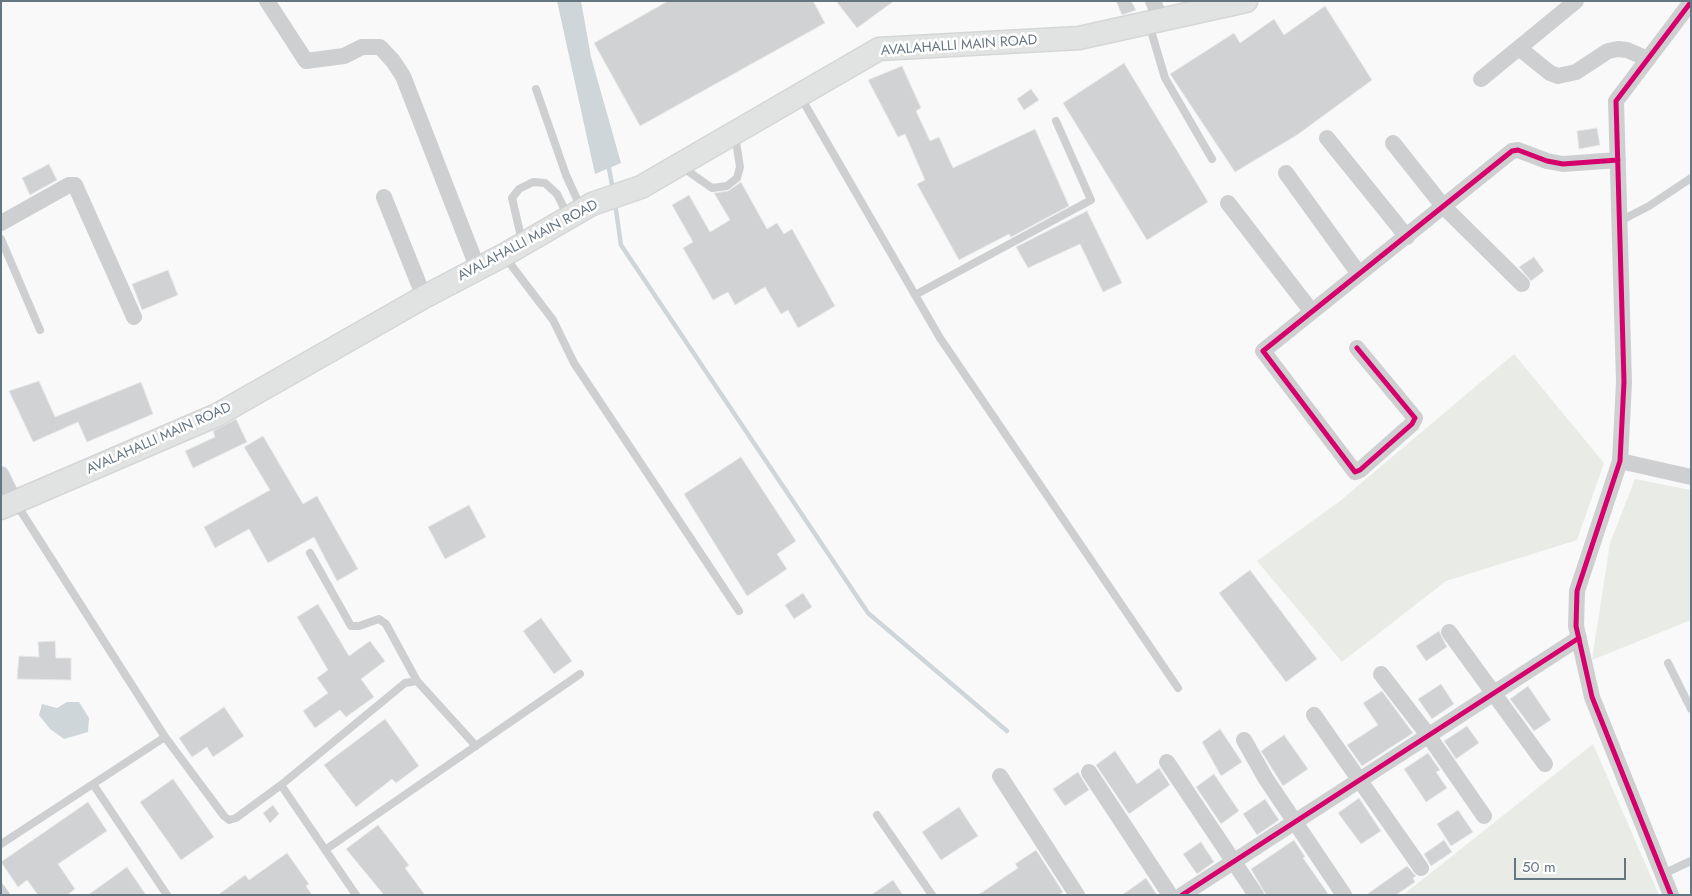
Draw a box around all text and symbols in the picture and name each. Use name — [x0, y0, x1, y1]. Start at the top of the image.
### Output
street label: AVALAHALLI MAIN ROAD — [880, 32, 1038, 60]
street label: AVALAHALLI MAIN ROAD — [455, 197, 601, 285]
street label: AVALAHALLI MAIN ROAD — [84, 399, 234, 479]
scale bar — [1517, 848, 1630, 880]
text: 50 m — [1522, 856, 1556, 878]

